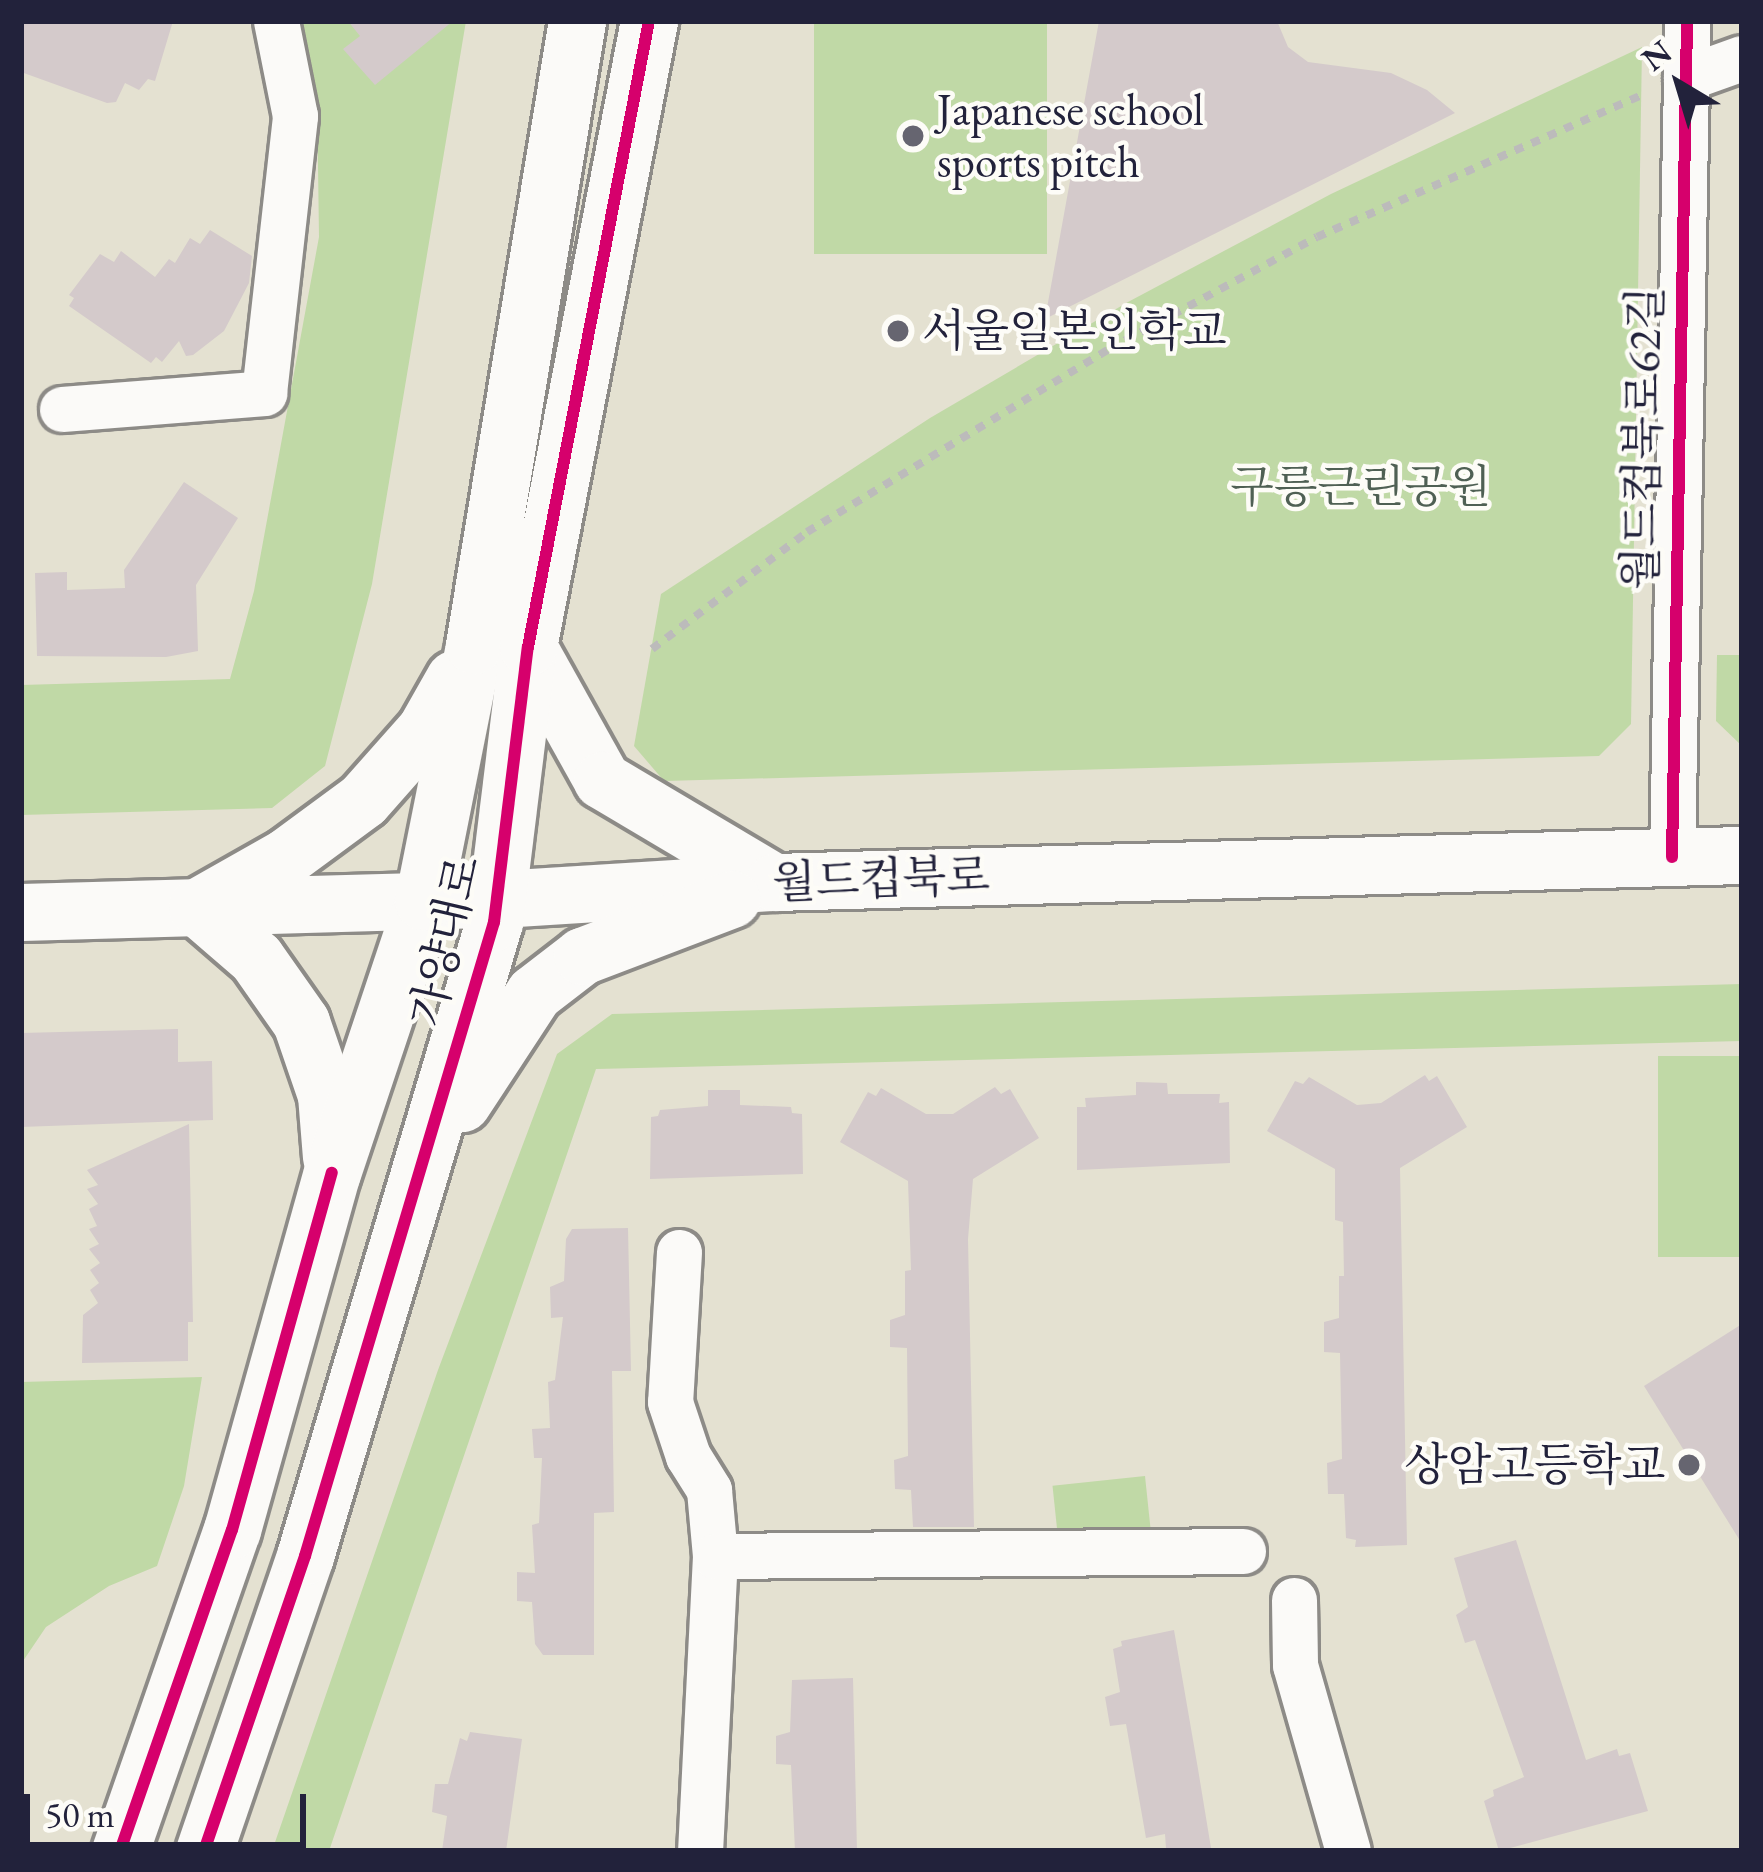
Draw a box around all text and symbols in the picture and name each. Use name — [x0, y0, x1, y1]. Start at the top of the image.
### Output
north arrow — [1619, 24, 1739, 144]
text: N — [1633, 30, 1680, 80]
place label: Japanese school sports pitch — [937, 83, 1204, 189]
marker: Japanese school sports pitch — [900, 123, 926, 149]
street label: 월드컵북로62길 — [1613, 286, 1673, 590]
place label: 서울일본인학교 — [922, 304, 1226, 358]
marker: 서울일본인학교 — [885, 318, 911, 344]
park label: 구릉근린공원 — [1231, 460, 1491, 514]
street label: 월드컵북로 — [771, 848, 991, 910]
street label: 가양대로 — [399, 850, 491, 1032]
place label: 상암고등학교 — [1404, 1438, 1665, 1492]
marker: 상암고등학교 — [1676, 1452, 1702, 1478]
scale bar — [30, 1770, 312, 1844]
text: 50 m — [45, 1791, 115, 1838]

